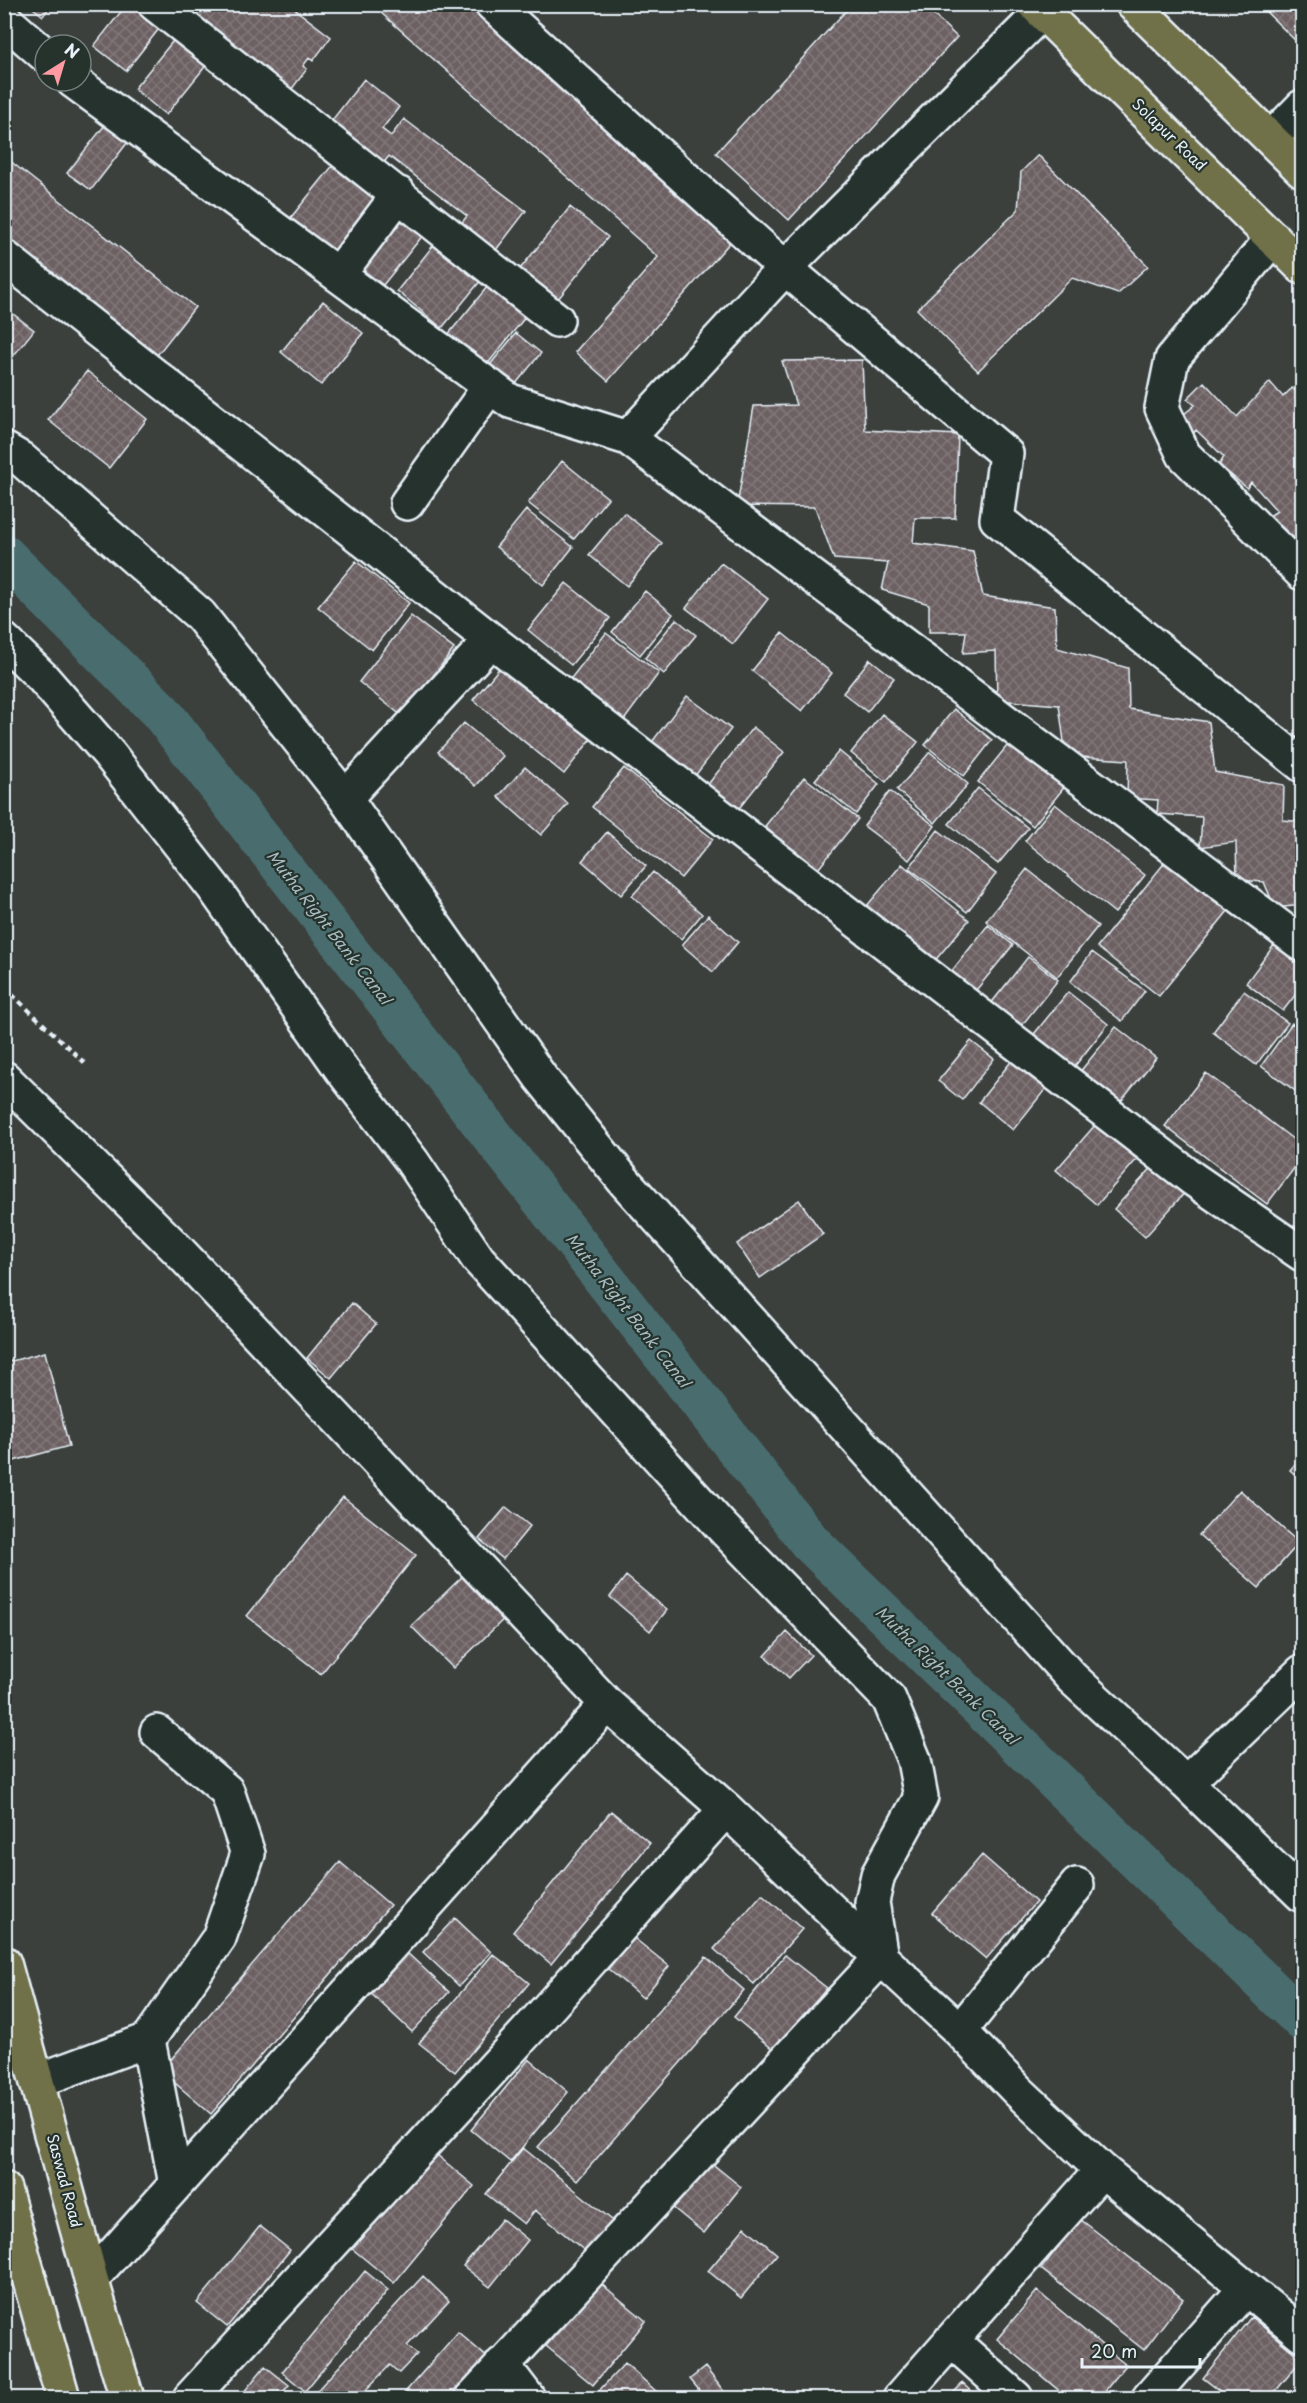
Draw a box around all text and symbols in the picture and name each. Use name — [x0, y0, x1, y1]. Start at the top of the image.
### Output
north arrow — [33, 33, 93, 93]
text: N — [60, 37, 85, 64]
street label: Solapur Road — [1128, 92, 1213, 176]
water label: Mutha Right Bank Canal — [262, 844, 399, 1011]
water label: Mutha Right Bank Canal — [561, 1227, 698, 1394]
water label: Mutha Right Bank Canal — [871, 1600, 1026, 1751]
street label: Saswad Road — [42, 2131, 89, 2230]
scale bar — [1082, 2331, 1200, 2369]
text: 20 m — [1091, 2337, 1137, 2364]

